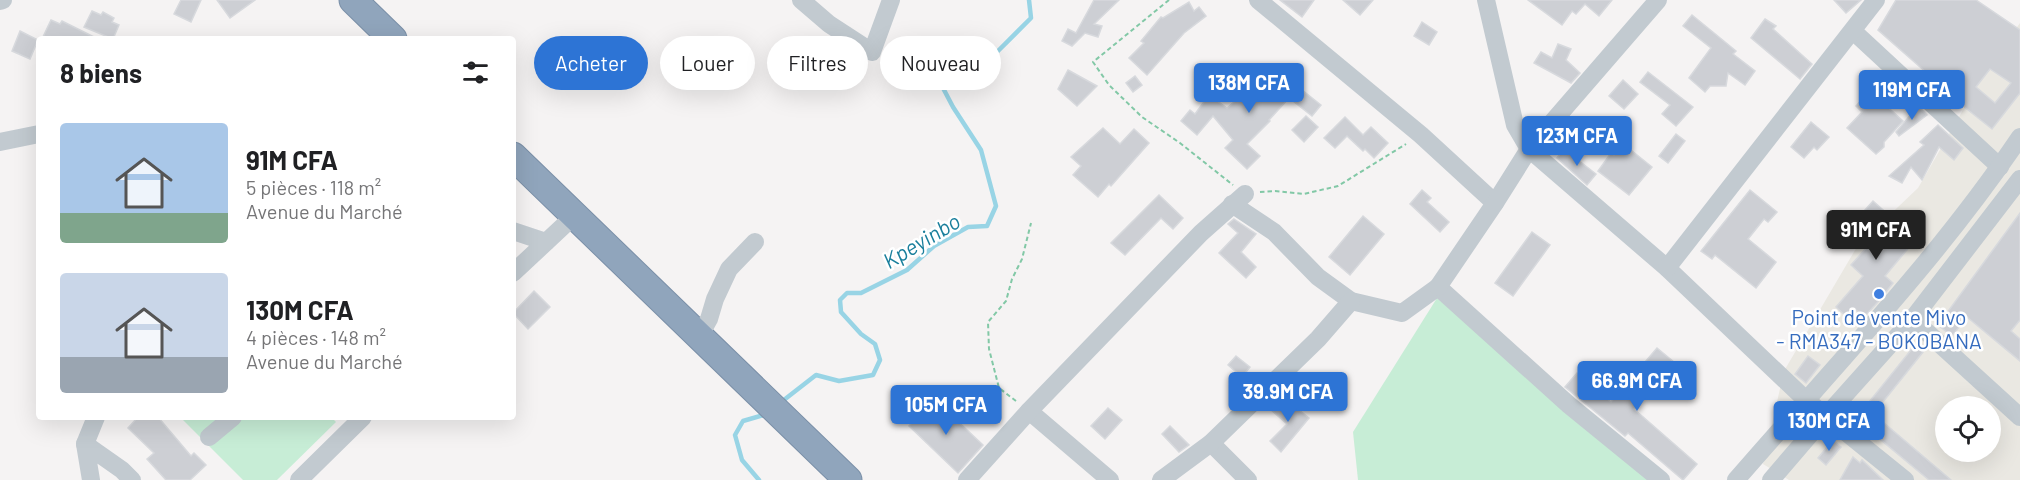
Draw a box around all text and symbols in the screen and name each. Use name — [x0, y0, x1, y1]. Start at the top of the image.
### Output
chip: Acheter — [534, 36, 648, 90]
chip: Louer — [660, 36, 755, 90]
chip: Filtres — [767, 36, 868, 90]
chip: Nouveau — [880, 36, 1001, 90]
icon: filters — [459, 56, 492, 89]
text: 8 biens — [60, 57, 142, 88]
pin: 138M CFA — [1187, 63, 1311, 114]
text: 138M CFA — [1208, 70, 1290, 94]
pin: 119M CFA — [1850, 70, 1974, 121]
text: 119M CFA — [1873, 77, 1951, 101]
pin: 123M CFA — [1515, 116, 1639, 167]
text: 123M CFA — [1536, 123, 1618, 147]
text: 91M CFA — [246, 144, 338, 175]
icon: home — [108, 147, 180, 219]
text: 5 pièces · 118 m² — [246, 175, 381, 199]
text: Avenue du Marché — [246, 199, 403, 223]
water label: Kpeyinbo — [878, 207, 964, 273]
pin: 91M CFA — [1821, 210, 1931, 261]
text: 91M CFA — [1841, 217, 1911, 241]
marker: Point de vente Mivo - RMA347 - BOKOBANA — [1872, 287, 1886, 301]
text: 130M CFA — [246, 294, 354, 325]
icon: home — [108, 297, 180, 369]
place label: Point de vente Mivo - RMA347 - BOKOBANA — [1776, 304, 1982, 353]
text: 4 pièces · 148 m² — [246, 325, 386, 349]
text: Avenue du Marché — [246, 349, 403, 373]
pin: 66.9M CFA — [1568, 361, 1706, 412]
text: 66.9M CFA — [1591, 368, 1683, 392]
pin: 39.9M CFA — [1219, 372, 1357, 423]
text: 39.9M CFA — [1243, 379, 1333, 403]
pin: 105M CFA — [884, 385, 1008, 436]
text: 105M CFA — [905, 392, 987, 416]
map controls — [1935, 396, 2001, 462]
button: locate — [1935, 396, 2001, 462]
pin: 130M CFA — [1767, 401, 1891, 452]
text: 130M CFA — [1788, 408, 1870, 432]

